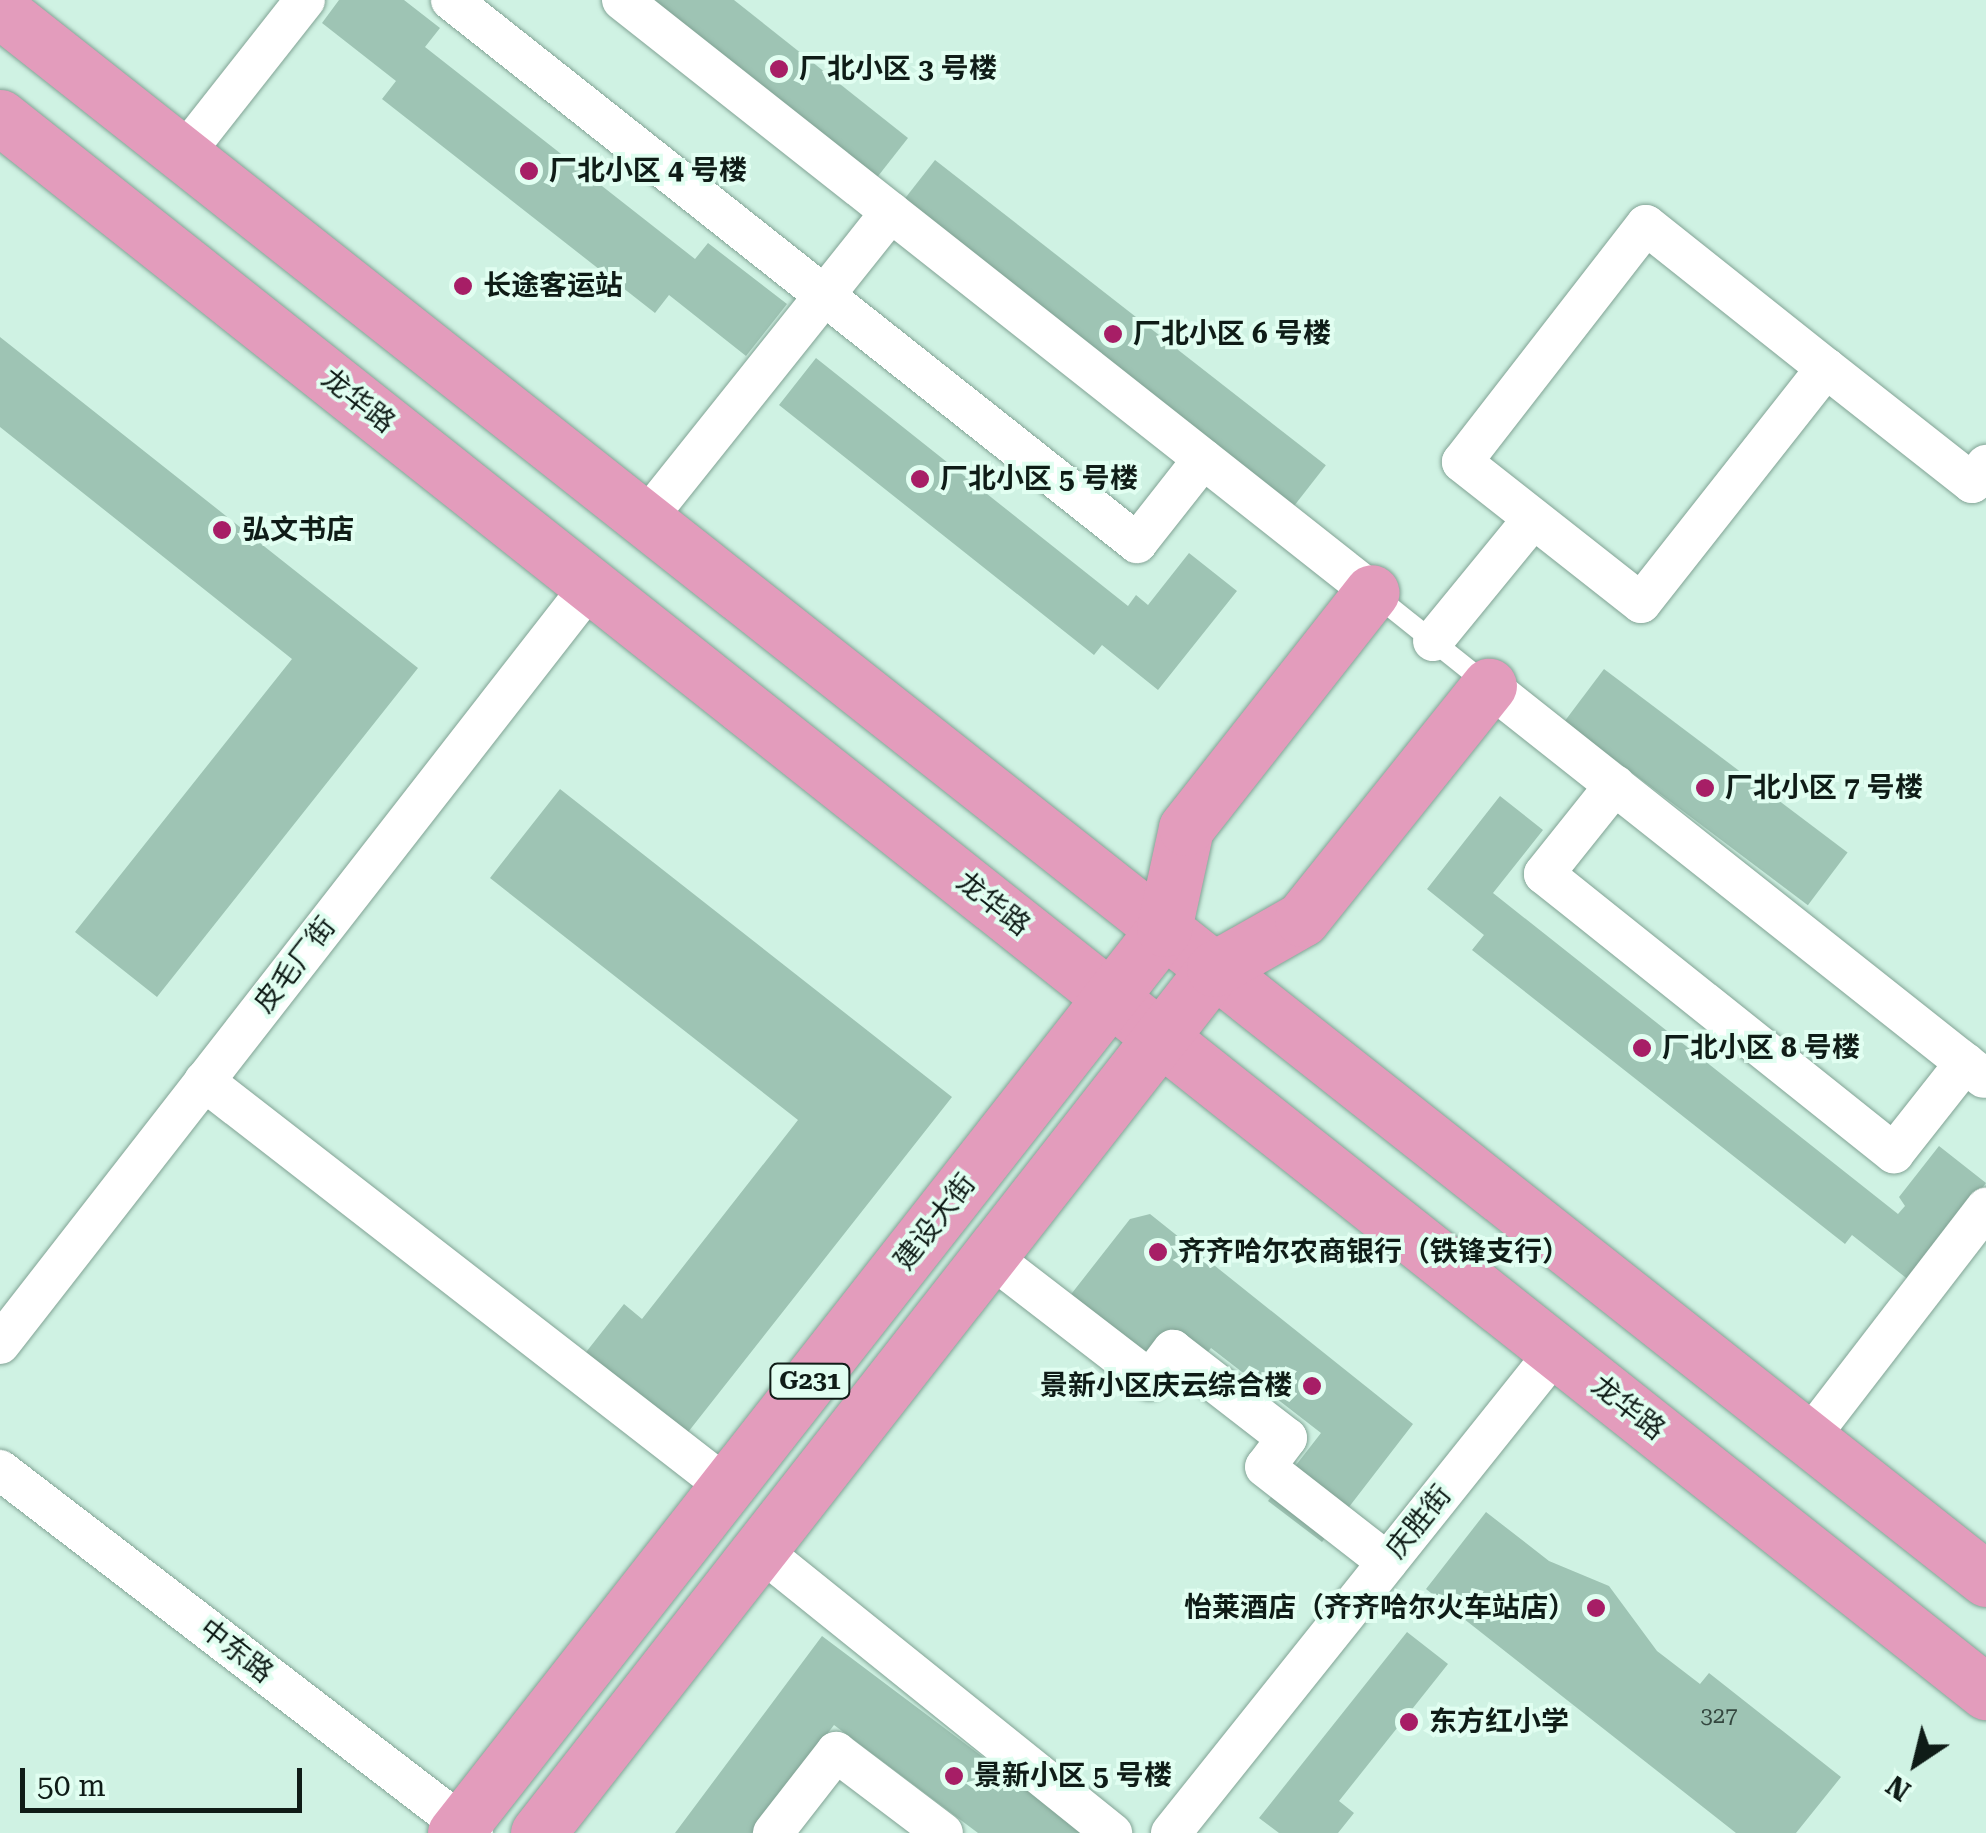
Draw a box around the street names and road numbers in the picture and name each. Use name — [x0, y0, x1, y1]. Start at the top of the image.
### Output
street label: 龙华路 — [315, 362, 401, 440]
street label: 龙华路 — [950, 865, 1036, 943]
street label: 皮毛厂街 — [247, 911, 343, 1019]
street label: 建设大街 — [887, 1168, 983, 1276]
road number: G231 — [768, 1361, 852, 1401]
street label: 龙华路 — [1585, 1369, 1671, 1447]
street label: 庆胜街 — [1380, 1479, 1458, 1565]
street label: 中东路 — [193, 1612, 279, 1690]

